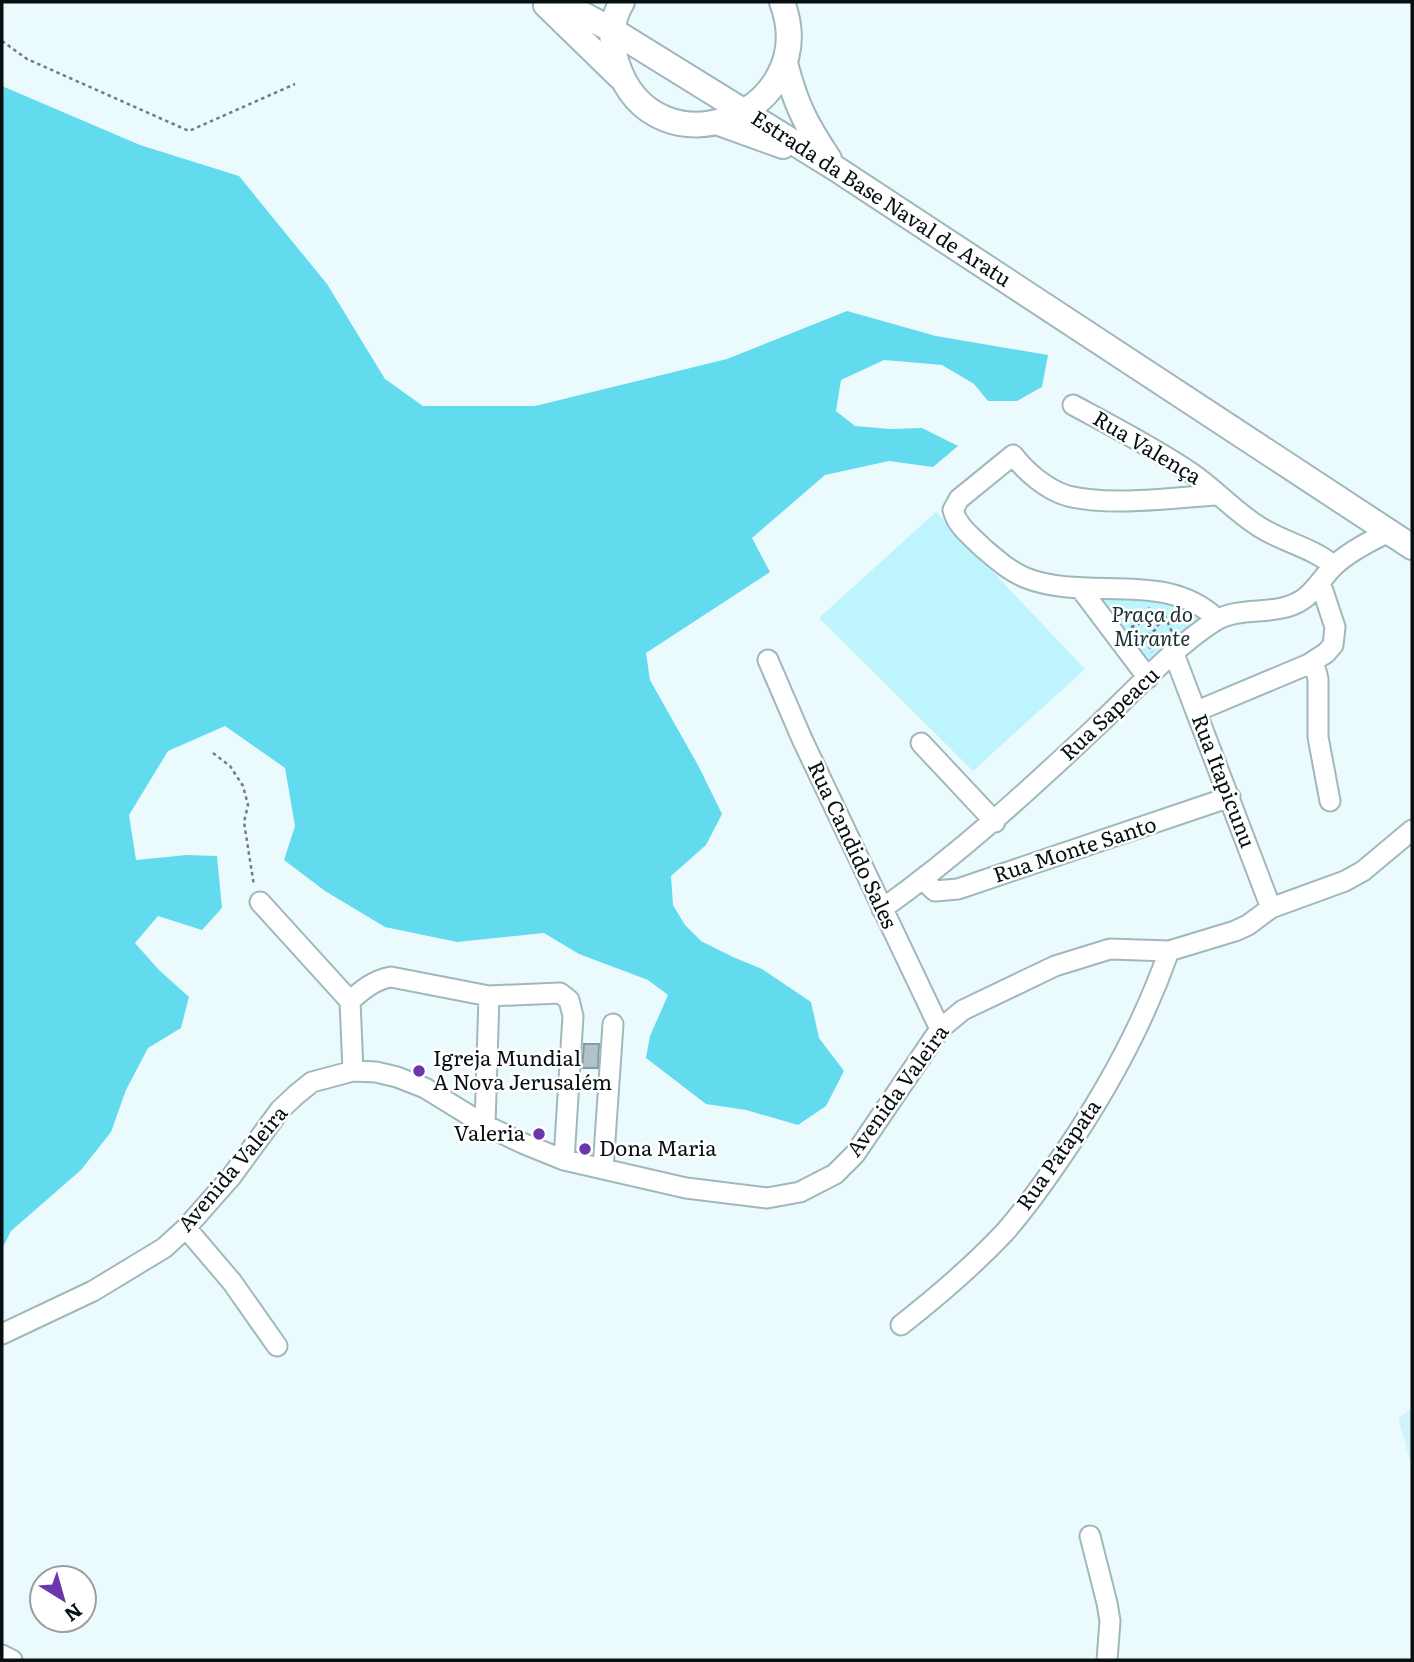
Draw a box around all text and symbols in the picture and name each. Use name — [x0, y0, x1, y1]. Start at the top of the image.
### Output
street label: Estrada da Base Naval de Aratu — [746, 101, 1019, 293]
street label: Rua Valença — [1088, 401, 1209, 491]
park label: Praça do Mirante — [1111, 597, 1193, 652]
street label: Rua Sapeacu — [1052, 658, 1165, 766]
street label: Rua Itapicunu — [1186, 709, 1265, 852]
street label: Rua Candido Sales — [802, 755, 907, 933]
street label: Rua Monte Santo — [989, 807, 1160, 889]
street label: Avenida Valeira — [837, 1016, 955, 1162]
place label: Igreja Mundial A Nova Jerusalém — [433, 1041, 612, 1096]
marker: Igreja Mundial A Nova Jerusalém — [411, 1063, 427, 1079]
street label: Rua Patapata — [1007, 1091, 1107, 1215]
street label: Avenida Valeira — [169, 1097, 294, 1237]
place label: Valeria — [454, 1116, 526, 1147]
marker: Valeria — [531, 1126, 547, 1142]
place label: Dona Maria — [599, 1131, 717, 1162]
marker: Dona Maria — [577, 1141, 593, 1157]
north arrow — [28, 1564, 98, 1634]
text: N — [59, 1597, 89, 1629]

